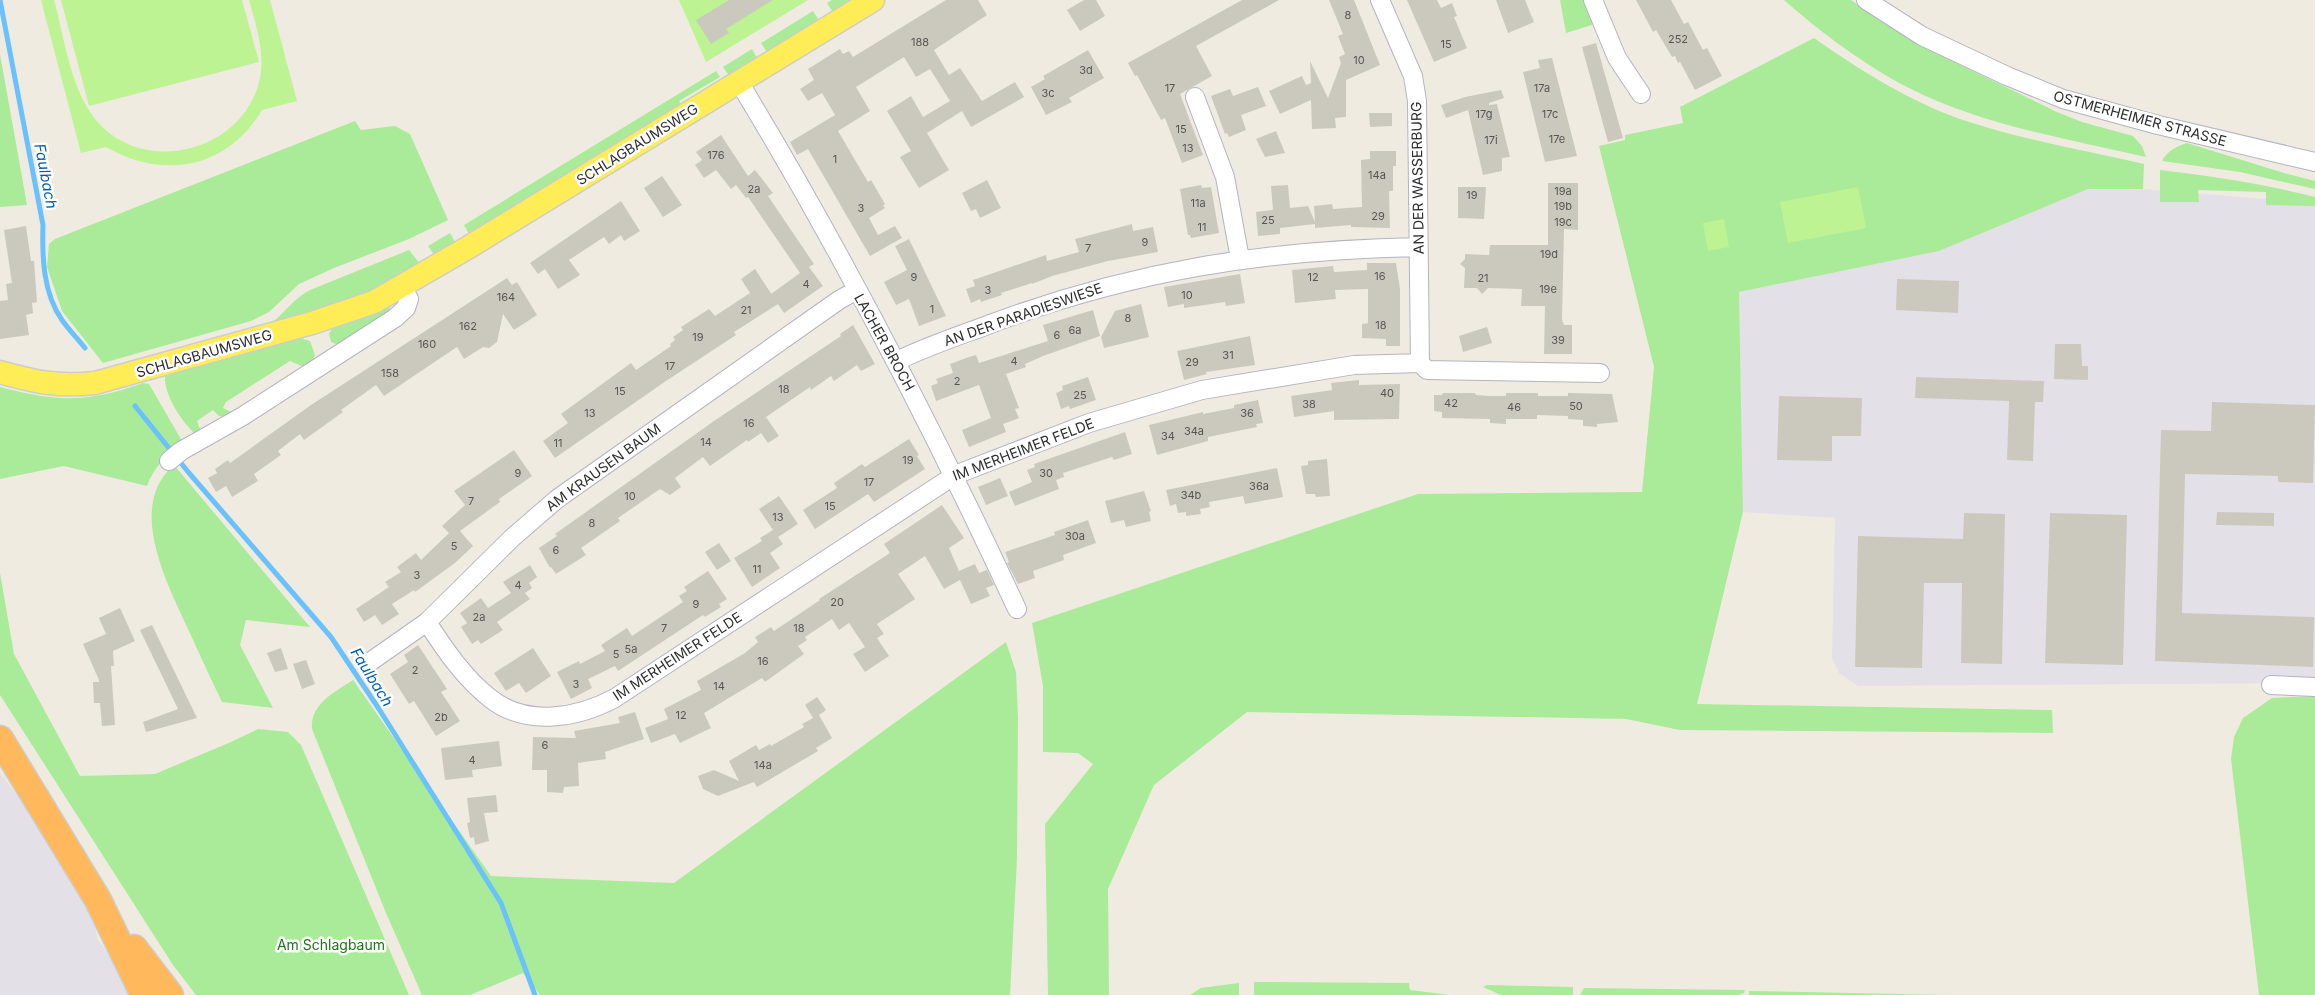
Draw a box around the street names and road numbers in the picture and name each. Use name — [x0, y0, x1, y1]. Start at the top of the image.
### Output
street label: OSTMERHEIMER STRASSE — [2052, 87, 2228, 149]
street label: SCHLAGBAUMSWEG — [573, 100, 701, 188]
street label: AN DER WASSERBURG — [1407, 102, 1427, 254]
street label: AN DER PARADIESWIESE — [942, 279, 1104, 349]
street label: LACHER BROCH — [851, 290, 919, 394]
street label: SCHLAGBAUMSWEG — [134, 325, 274, 381]
street label: IM MERHEIMER FELDE — [950, 414, 1096, 484]
street label: AM KRAUSEN BAUM — [542, 420, 664, 514]
street label: IM MERHEIMER FELDE — [609, 608, 745, 704]

